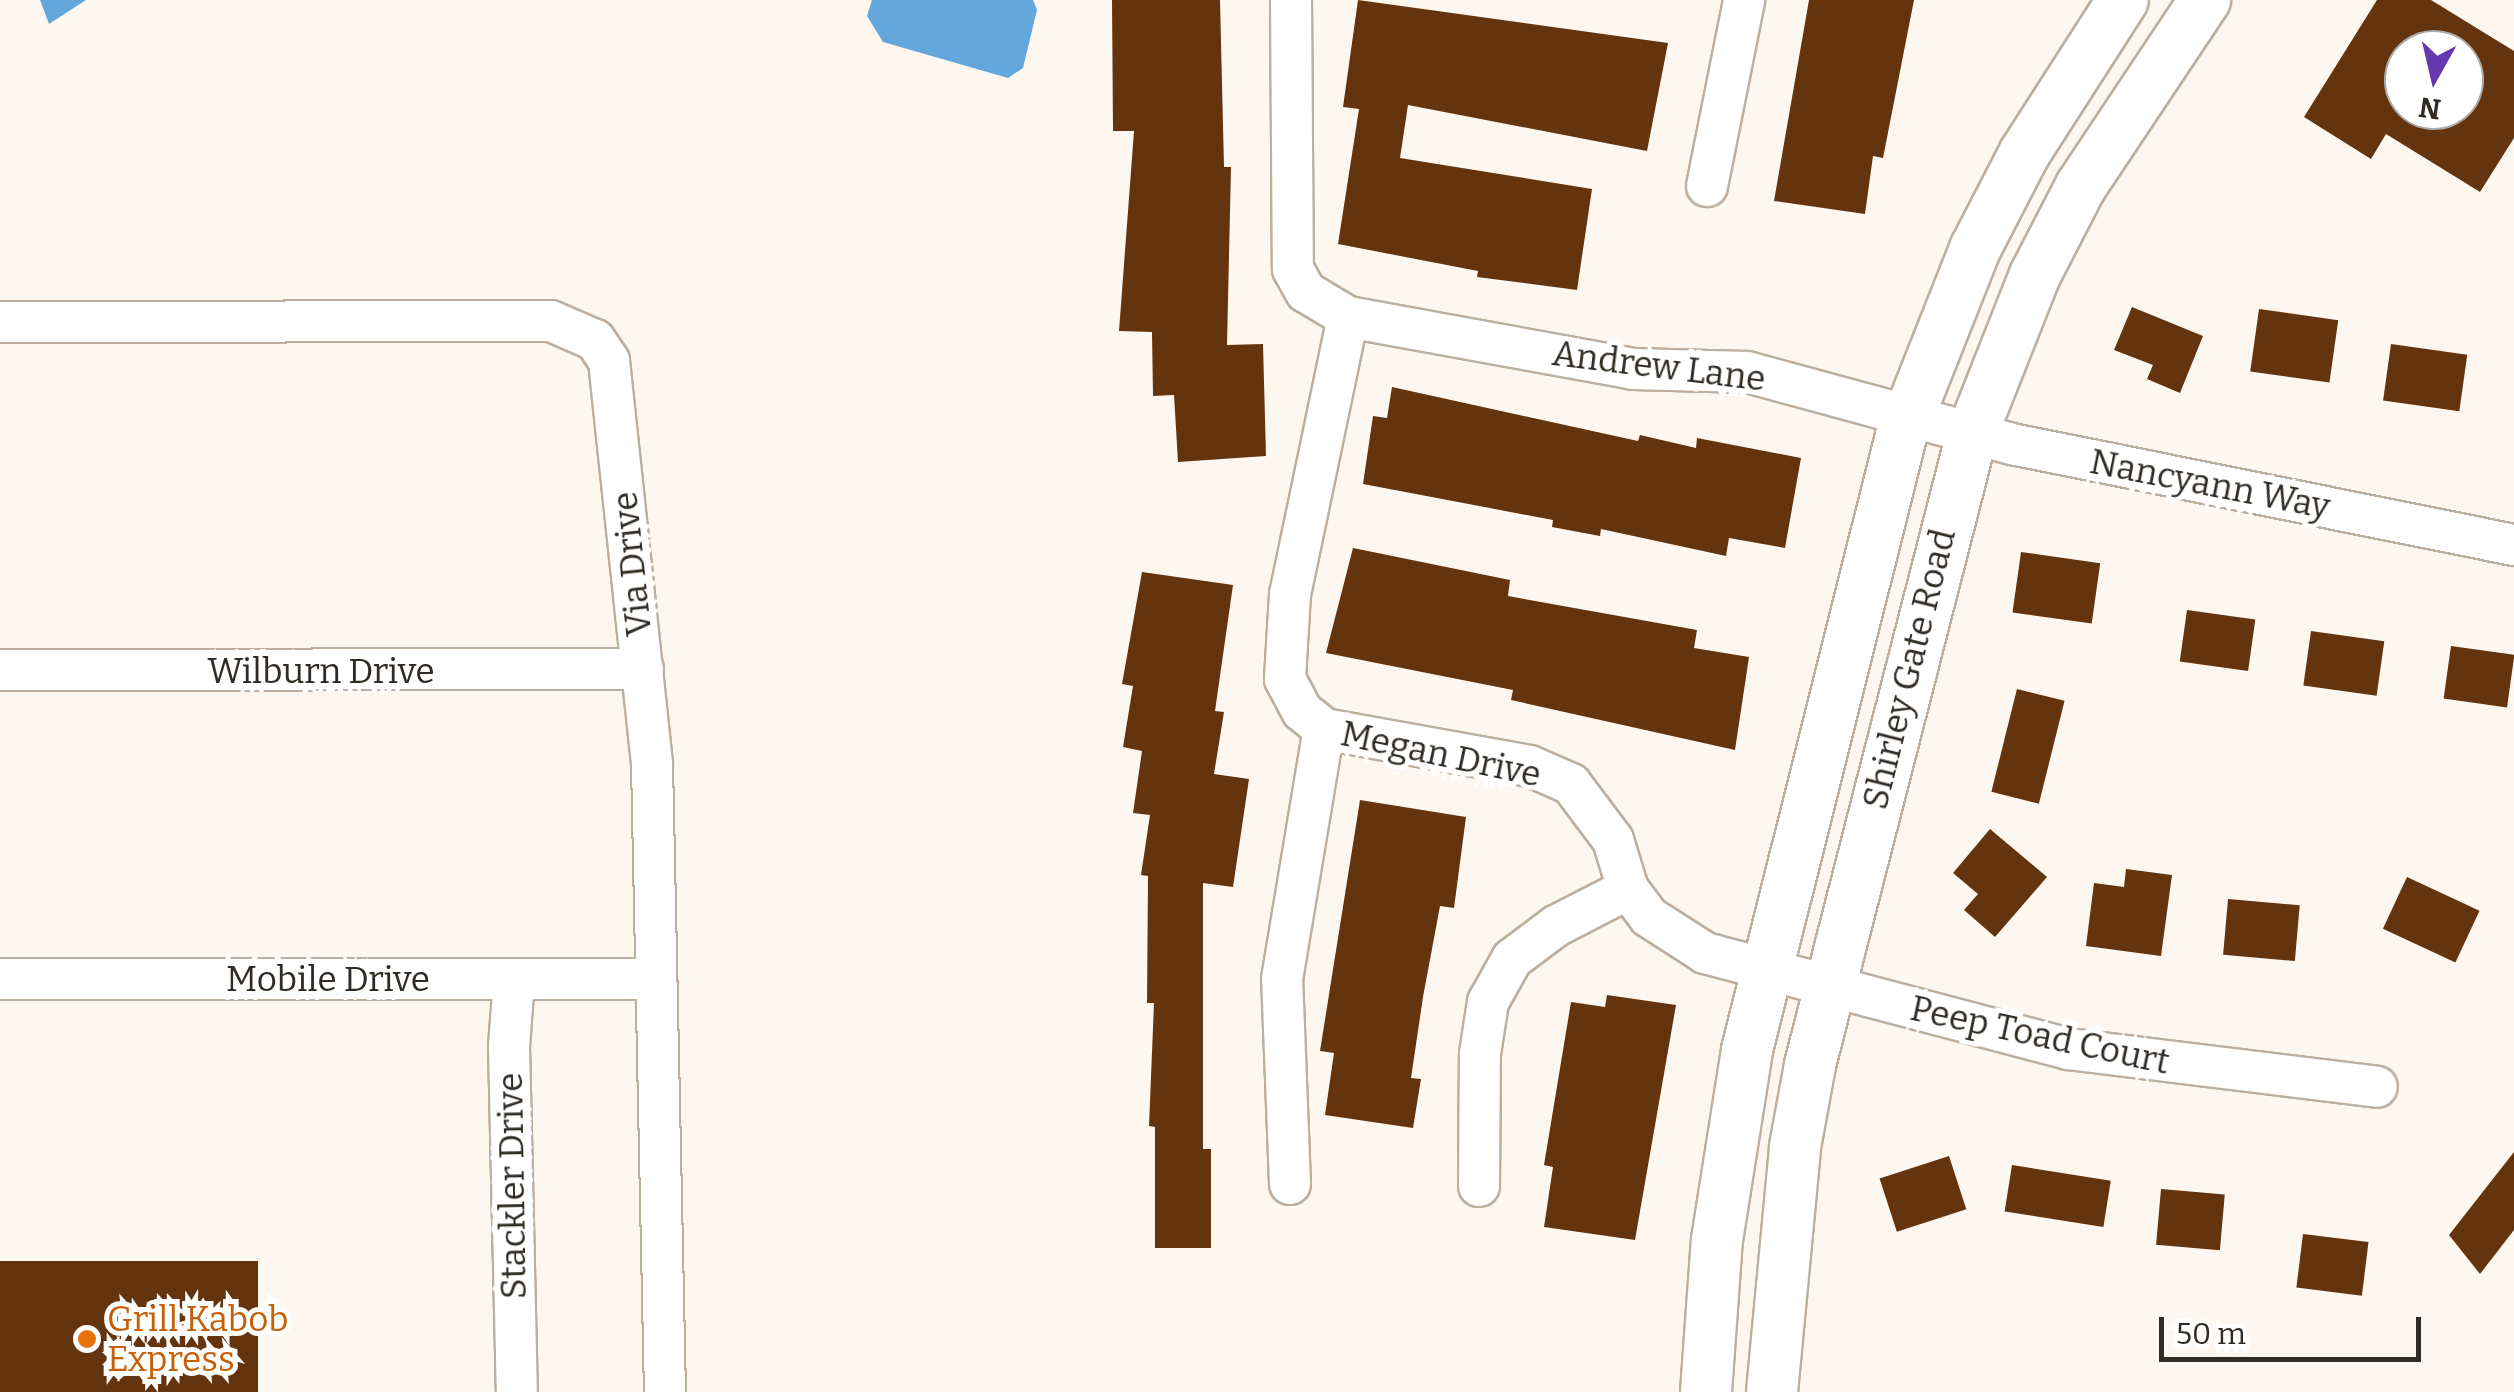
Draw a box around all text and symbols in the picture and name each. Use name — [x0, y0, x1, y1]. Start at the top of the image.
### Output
north arrow — [2384, 30, 2484, 130]
text: N — [2417, 90, 2443, 126]
street label: Andrew Lane — [1550, 332, 1768, 400]
street label: Nancyann Way — [2086, 440, 2334, 528]
street label: Via Drive — [604, 490, 660, 638]
street label: Shirley Gate Road — [1854, 525, 1964, 813]
street label: Wilburn Drive — [207, 650, 435, 692]
street label: Megan Drive — [1337, 712, 1545, 796]
street label: Mobile Drive — [226, 958, 430, 1000]
street label: Peep Toad Court — [1907, 987, 2173, 1083]
street label: Stackler Drive — [489, 1072, 535, 1300]
scale bar — [2164, 1297, 2426, 1359]
place label: Grill Kabob Express — [107, 1298, 289, 1380]
text: 50 m — [2176, 1316, 2246, 1352]
marker: Grill Kabob Express — [76, 1328, 98, 1350]

